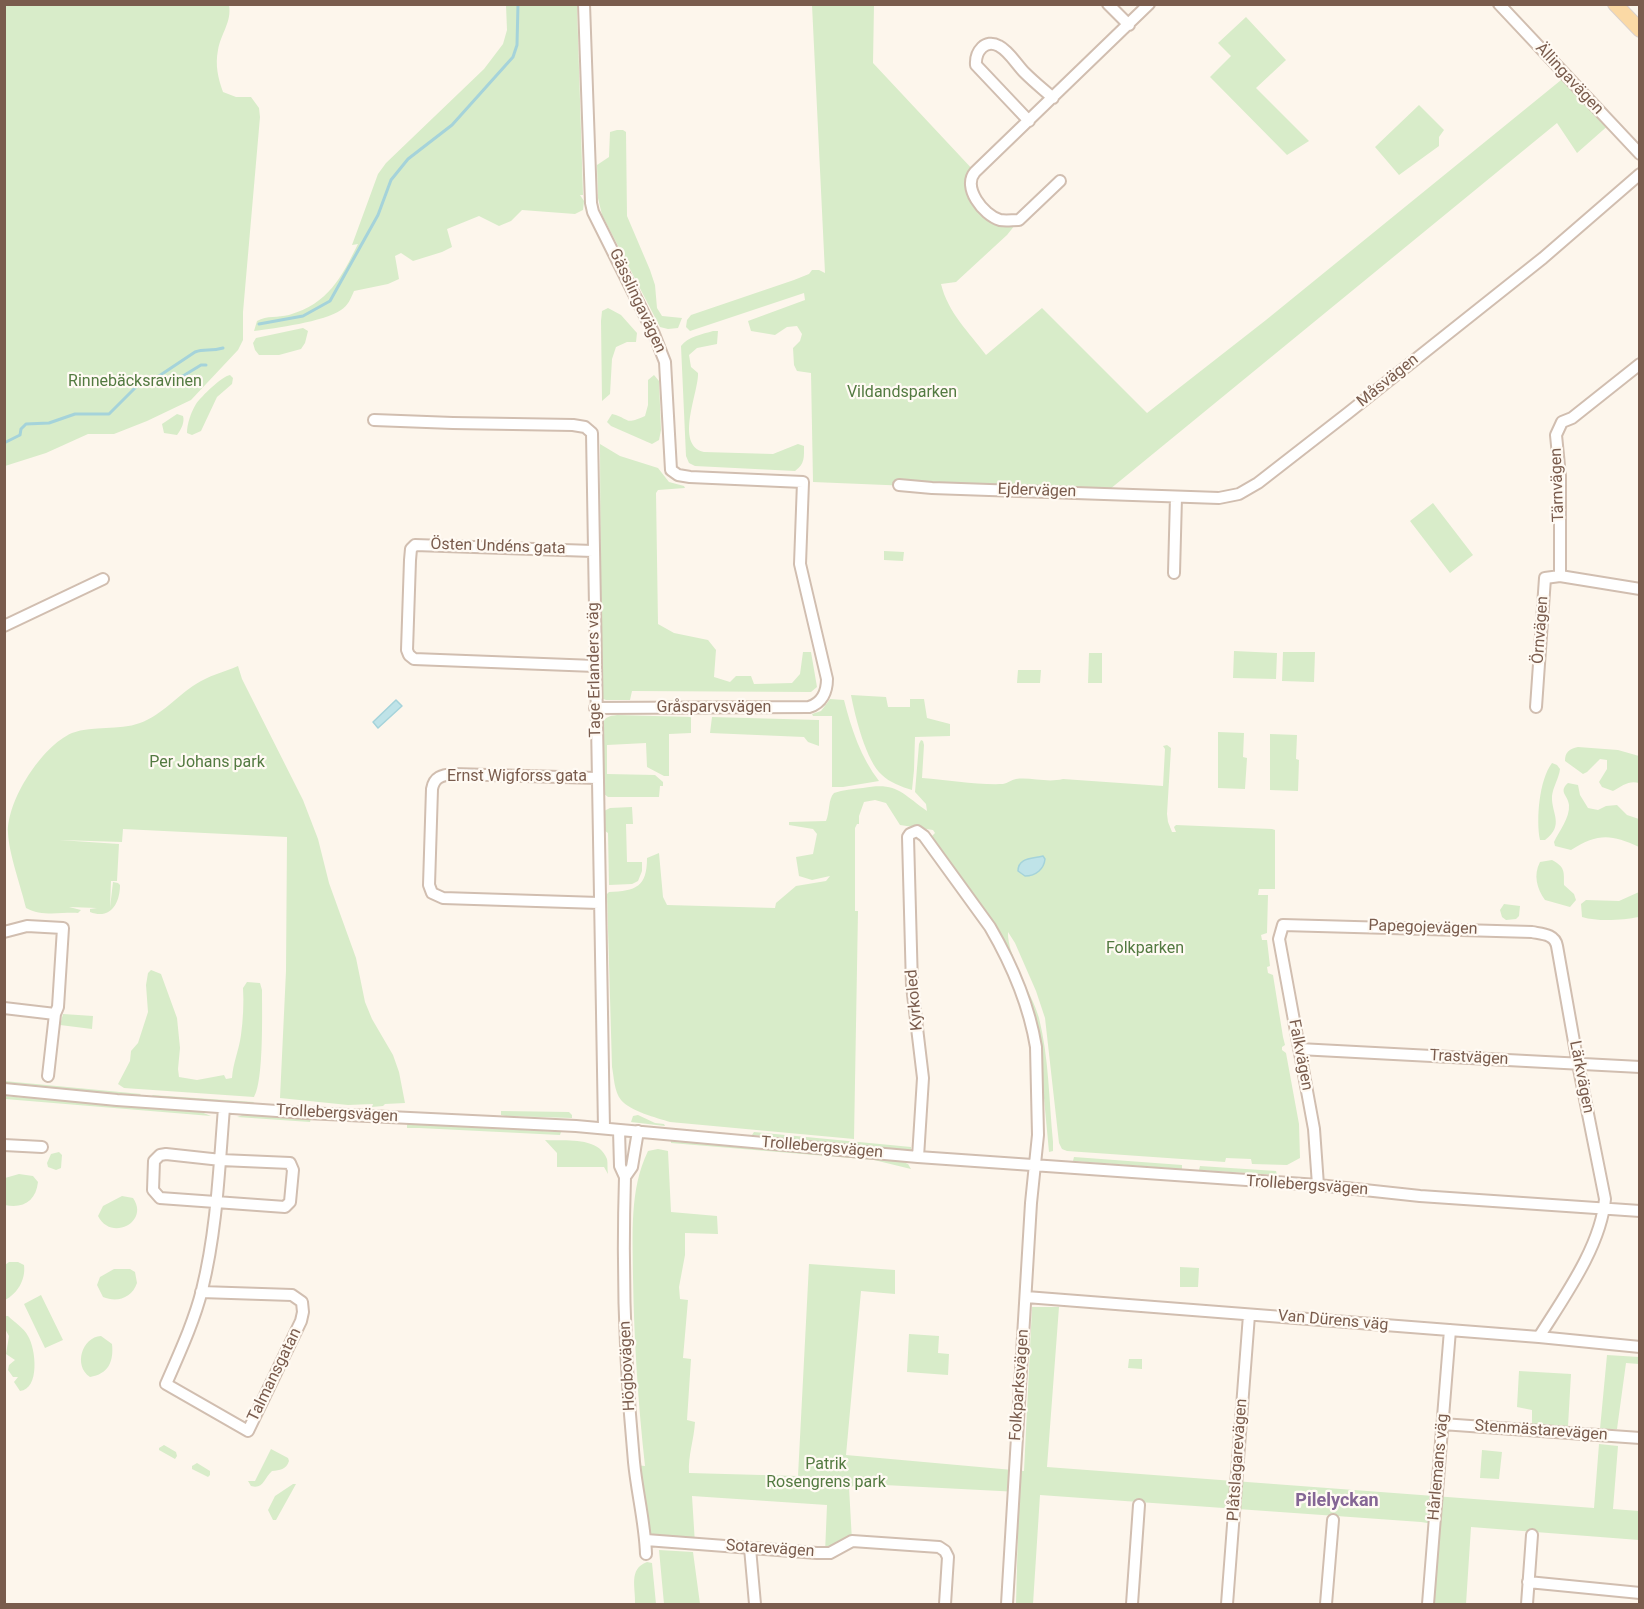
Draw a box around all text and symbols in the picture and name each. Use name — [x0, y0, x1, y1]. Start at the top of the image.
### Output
street label: Ällingavägen — [1531, 39, 1607, 119]
street label: Gässlingavägen — [604, 246, 670, 356]
street label: Måsvägen — [1353, 350, 1423, 412]
park label: Rinnebäcksravinen — [68, 372, 202, 392]
park label: Vildandsparken — [847, 383, 957, 403]
street label: Tärnvägen — [1547, 448, 1569, 522]
street label: Ejdervägen — [997, 480, 1077, 502]
street label: Östen Undéns gata — [430, 535, 566, 559]
street label: Örnvägen — [1529, 595, 1553, 665]
street label: Tage Erlanders väg — [584, 602, 606, 738]
street label: Gråsparvsvägen — [657, 698, 771, 718]
park label: Per Johans park — [149, 753, 265, 773]
street label: Ernst Wigforss gata — [447, 767, 587, 787]
street label: Papegojevägen — [1368, 917, 1478, 939]
park label: Folkparken — [1106, 939, 1184, 959]
street label: Kyrkoled — [903, 969, 927, 1031]
street label: Falkvägen — [1284, 1018, 1316, 1092]
street label: Lärkvägen — [1565, 1039, 1597, 1115]
street label: Trastvägen — [1429, 1046, 1509, 1070]
street label: Trollebergsvägen — [275, 1101, 399, 1127]
street label: Trollebergsvägen — [760, 1133, 884, 1163]
street label: Trollebergsvägen — [1245, 1172, 1369, 1200]
street label: Van Dürens väg — [1277, 1307, 1389, 1335]
street label: Högbovägen — [616, 1320, 640, 1412]
street label: Talmansgatan — [244, 1325, 306, 1425]
street label: Folkparksvägen — [1007, 1329, 1033, 1441]
street label: Plåtslagarevägen — [1224, 1398, 1252, 1522]
street label: Hårlemans väg — [1425, 1413, 1453, 1521]
street label: Stenmästarevägen — [1474, 1417, 1608, 1445]
park label: Patrik Rosengrens park — [766, 1455, 886, 1493]
district label: Pilelyckan — [1295, 1490, 1379, 1512]
street label: Sotarevägen — [725, 1536, 815, 1562]

